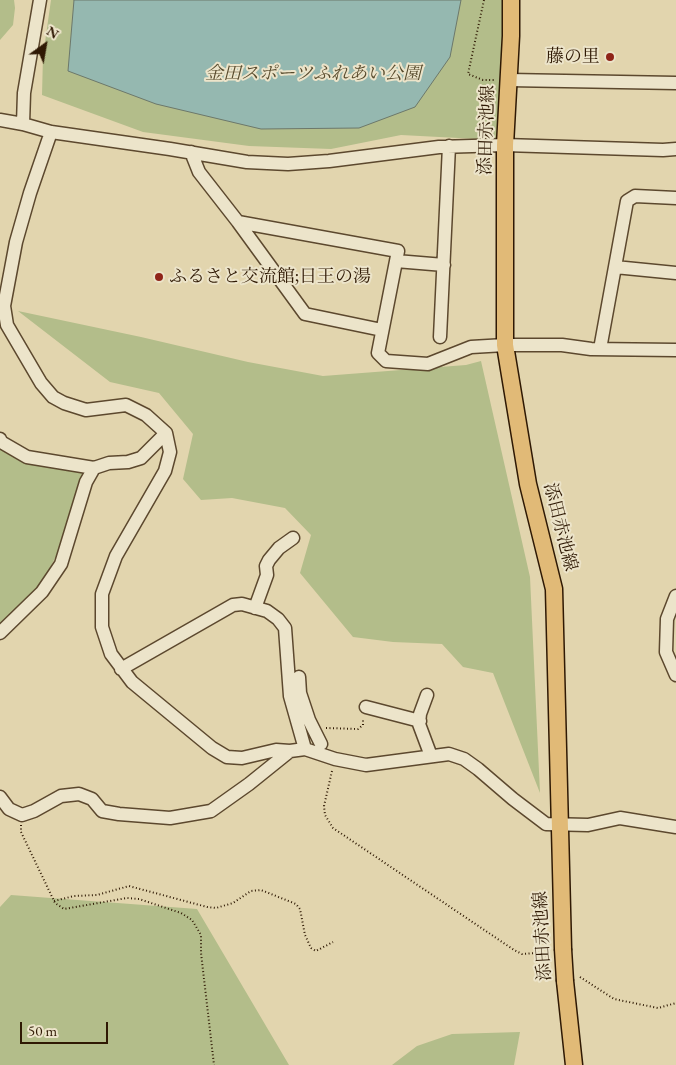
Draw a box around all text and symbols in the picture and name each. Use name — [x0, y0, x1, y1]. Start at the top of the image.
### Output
north arrow — [20, 20, 70, 70]
text: N — [43, 22, 63, 43]
place label: 藤の里 — [546, 46, 600, 68]
marker: 藤の里 — [604, 51, 616, 63]
park label: 金田スポーツふれあい公園 — [205, 63, 421, 85]
street label: 添田赤池線 — [475, 85, 499, 175]
place label: ふるさと交流館;日王の湯 — [169, 266, 371, 288]
marker: ふるさと交流館;日王の湯 — [153, 271, 165, 283]
street label: 添田赤池線 — [539, 481, 581, 573]
street label: 添田赤池線 — [530, 890, 556, 982]
scale bar — [22, 1012, 110, 1044]
text: 50 m — [28, 1021, 57, 1040]

